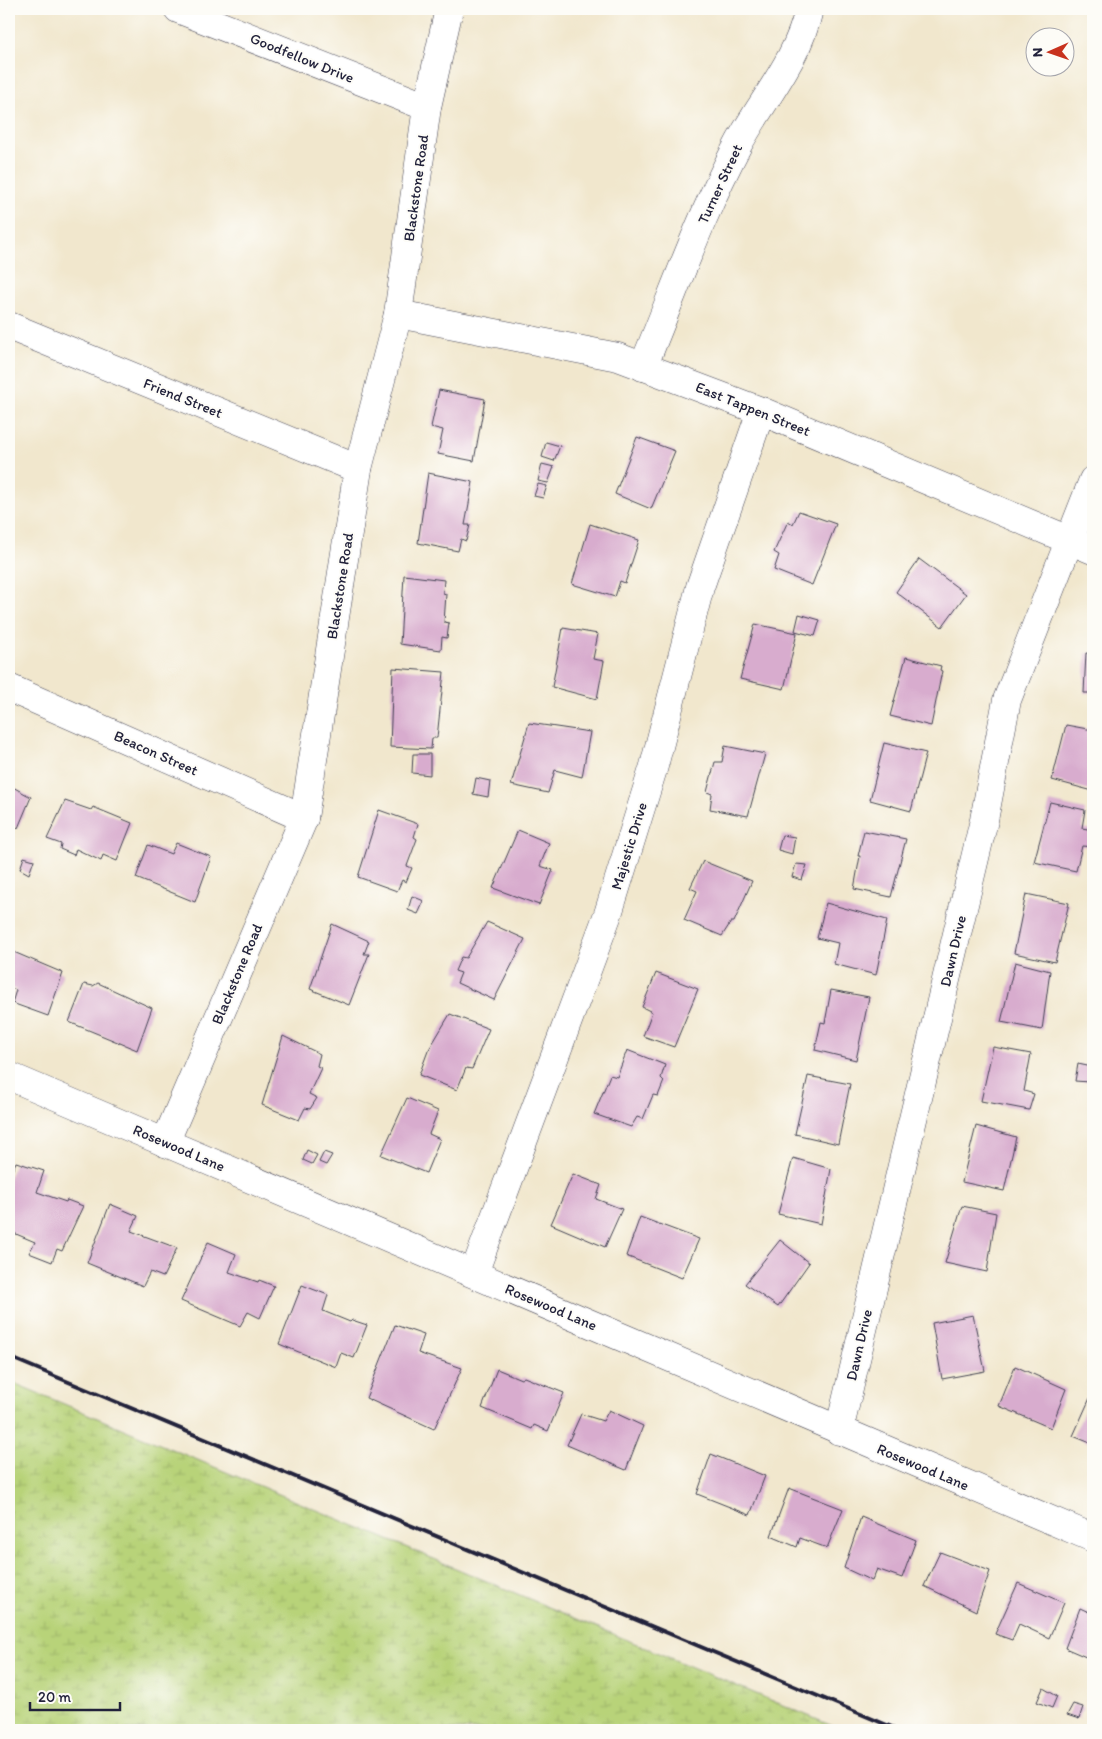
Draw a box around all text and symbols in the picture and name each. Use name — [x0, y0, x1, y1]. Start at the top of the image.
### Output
north arrow — [1024, 28, 1074, 78]
street label: Goodfellow Drive — [247, 29, 357, 87]
text: N — [1029, 47, 1046, 57]
street label: Blackstone Road — [400, 133, 433, 243]
street label: Turner Street — [694, 141, 746, 227]
street label: Friend Street — [141, 374, 225, 422]
street label: East Tappen Street — [693, 378, 813, 440]
street label: Blackstone Road — [323, 531, 357, 641]
street label: Beacon Street — [111, 726, 201, 780]
street label: Majestic Drive — [607, 800, 651, 892]
street label: Dawn Drive — [936, 914, 970, 988]
street label: Blackstone Road — [208, 920, 267, 1027]
street label: Rosewood Lane — [130, 1121, 228, 1175]
street label: Rosewood Lane — [502, 1280, 600, 1334]
street label: Dawn Drive — [842, 1308, 876, 1382]
street label: Rosewood Lane — [874, 1440, 972, 1494]
scale bar — [30, 1679, 120, 1711]
text: 20 m — [38, 1688, 72, 1706]

